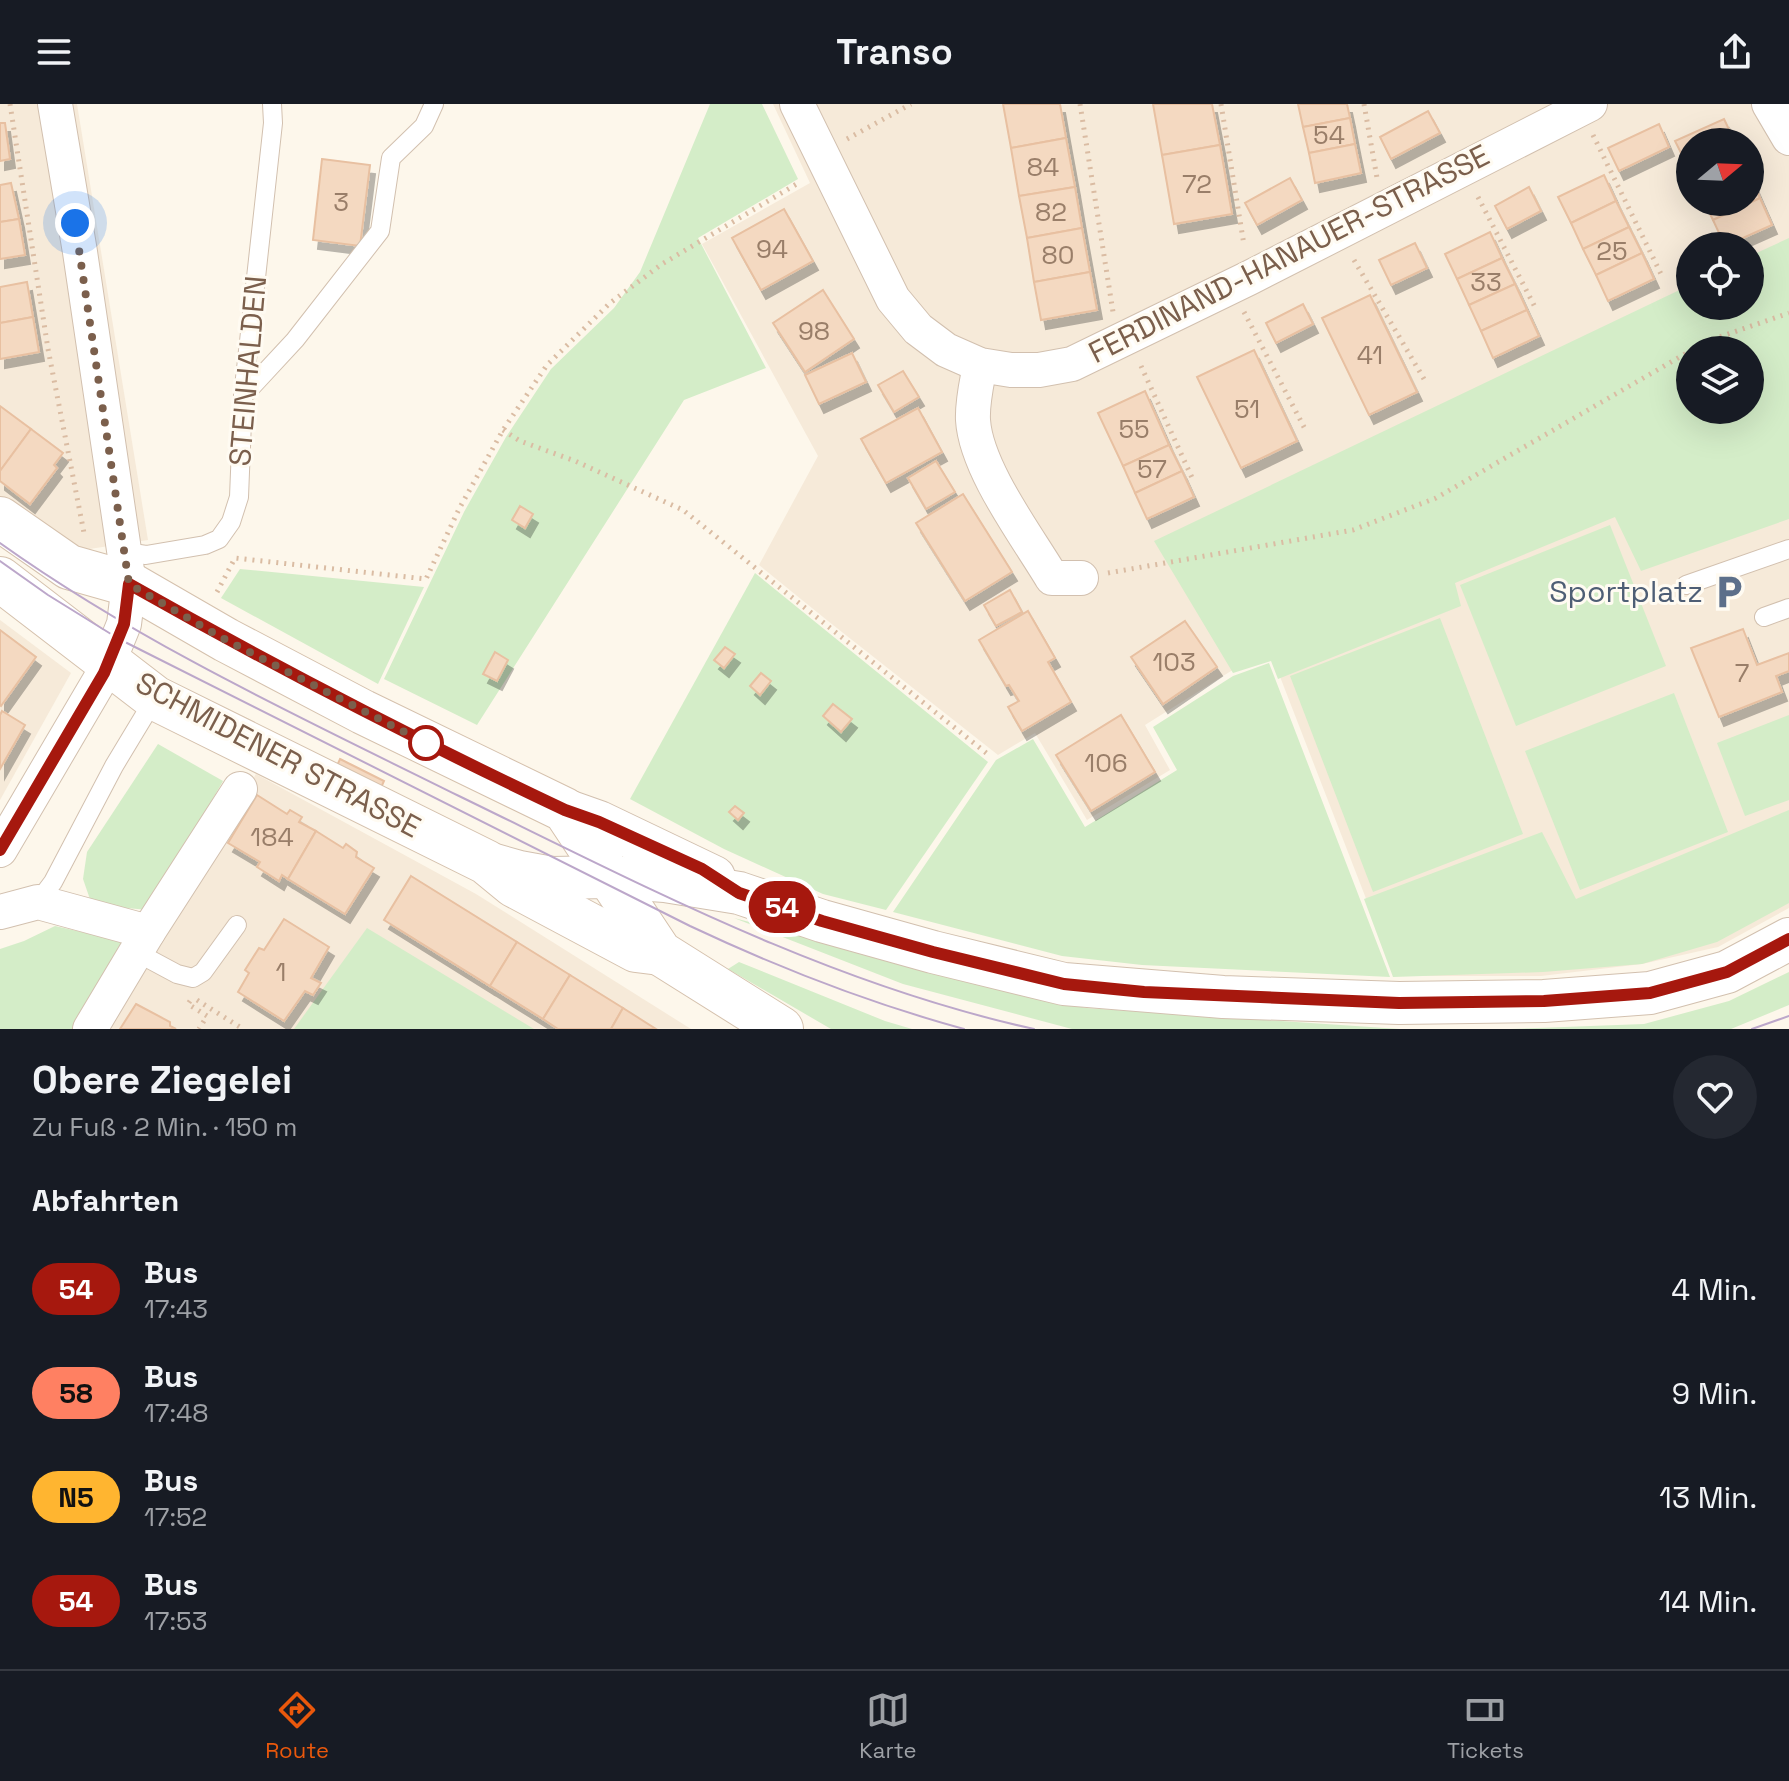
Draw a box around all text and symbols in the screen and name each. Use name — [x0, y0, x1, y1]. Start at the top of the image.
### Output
text: Transo — [836, 29, 953, 75]
icon: menu — [32, 30, 76, 74]
icon: share — [1713, 30, 1757, 74]
house number: 54 — [1313, 118, 1345, 152]
north arrow — [1676, 128, 1764, 216]
map controls — [1676, 128, 1764, 424]
street label: FERDINAND-HANAUER-STRASSE — [1082, 135, 1496, 372]
house number: 84 — [1027, 150, 1059, 184]
house number: 72 — [1182, 167, 1212, 201]
house number: 3 — [333, 185, 349, 219]
house number: 82 — [1035, 195, 1067, 229]
your location — [55, 203, 95, 243]
house number: 94 — [756, 232, 788, 266]
button: locate — [1676, 232, 1764, 320]
house number: 25 — [1596, 234, 1628, 268]
house number: 80 — [1042, 238, 1074, 272]
house number: 33 — [1470, 265, 1502, 299]
street label: STEINHALDEN — [220, 274, 275, 468]
house number: 98 — [798, 314, 830, 348]
button: layers — [1676, 336, 1764, 424]
house number: 41 — [1357, 338, 1383, 372]
house number: 51 — [1234, 392, 1260, 426]
house number: 55 — [1118, 412, 1150, 446]
house number: 57 — [1137, 452, 1167, 486]
place label: Sportplatz — [1549, 572, 1703, 611]
parking icon: Sportplatz — [1710, 573, 1748, 611]
house number: 103 — [1152, 645, 1196, 679]
house number: 7 — [1735, 656, 1749, 690]
street label: SCHMIDENER STRASSE — [129, 663, 427, 846]
unlabelled marker — [409, 726, 443, 760]
house number: 106 — [1084, 746, 1128, 780]
house number: 184 — [250, 820, 294, 854]
line badge: 54 — [746, 881, 818, 933]
text: 54 — [765, 889, 799, 925]
house number: 1 — [276, 955, 286, 989]
button: heart — [1673, 1055, 1757, 1139]
text: Obere Ziegelei — [32, 1056, 292, 1104]
text: Zu Fuß · 2 Min. · 150 m — [32, 1110, 297, 1144]
text: Abfahrten — [32, 1181, 179, 1220]
text: Bus — [144, 1253, 198, 1292]
text: 4 Min. — [1671, 1270, 1757, 1309]
text: 54 — [59, 1271, 93, 1307]
text: 17:43 — [144, 1292, 208, 1326]
text: Bus — [144, 1357, 198, 1396]
text: 9 Min. — [1672, 1374, 1757, 1413]
text: 58 — [59, 1375, 93, 1411]
text: 17:48 — [144, 1396, 209, 1430]
text: Bus — [144, 1461, 198, 1500]
text: 13 Min. — [1659, 1478, 1757, 1517]
text: N5 — [58, 1479, 94, 1515]
text: 17:52 — [144, 1500, 207, 1534]
text: Bus — [144, 1565, 198, 1604]
text: 14 Min. — [1659, 1582, 1757, 1621]
text: 54 — [59, 1583, 93, 1619]
text: 17:53 — [144, 1604, 207, 1638]
tab: Route — [265, 1688, 329, 1764]
tab: Karte — [859, 1688, 916, 1764]
tab: Tickets — [1447, 1688, 1524, 1764]

